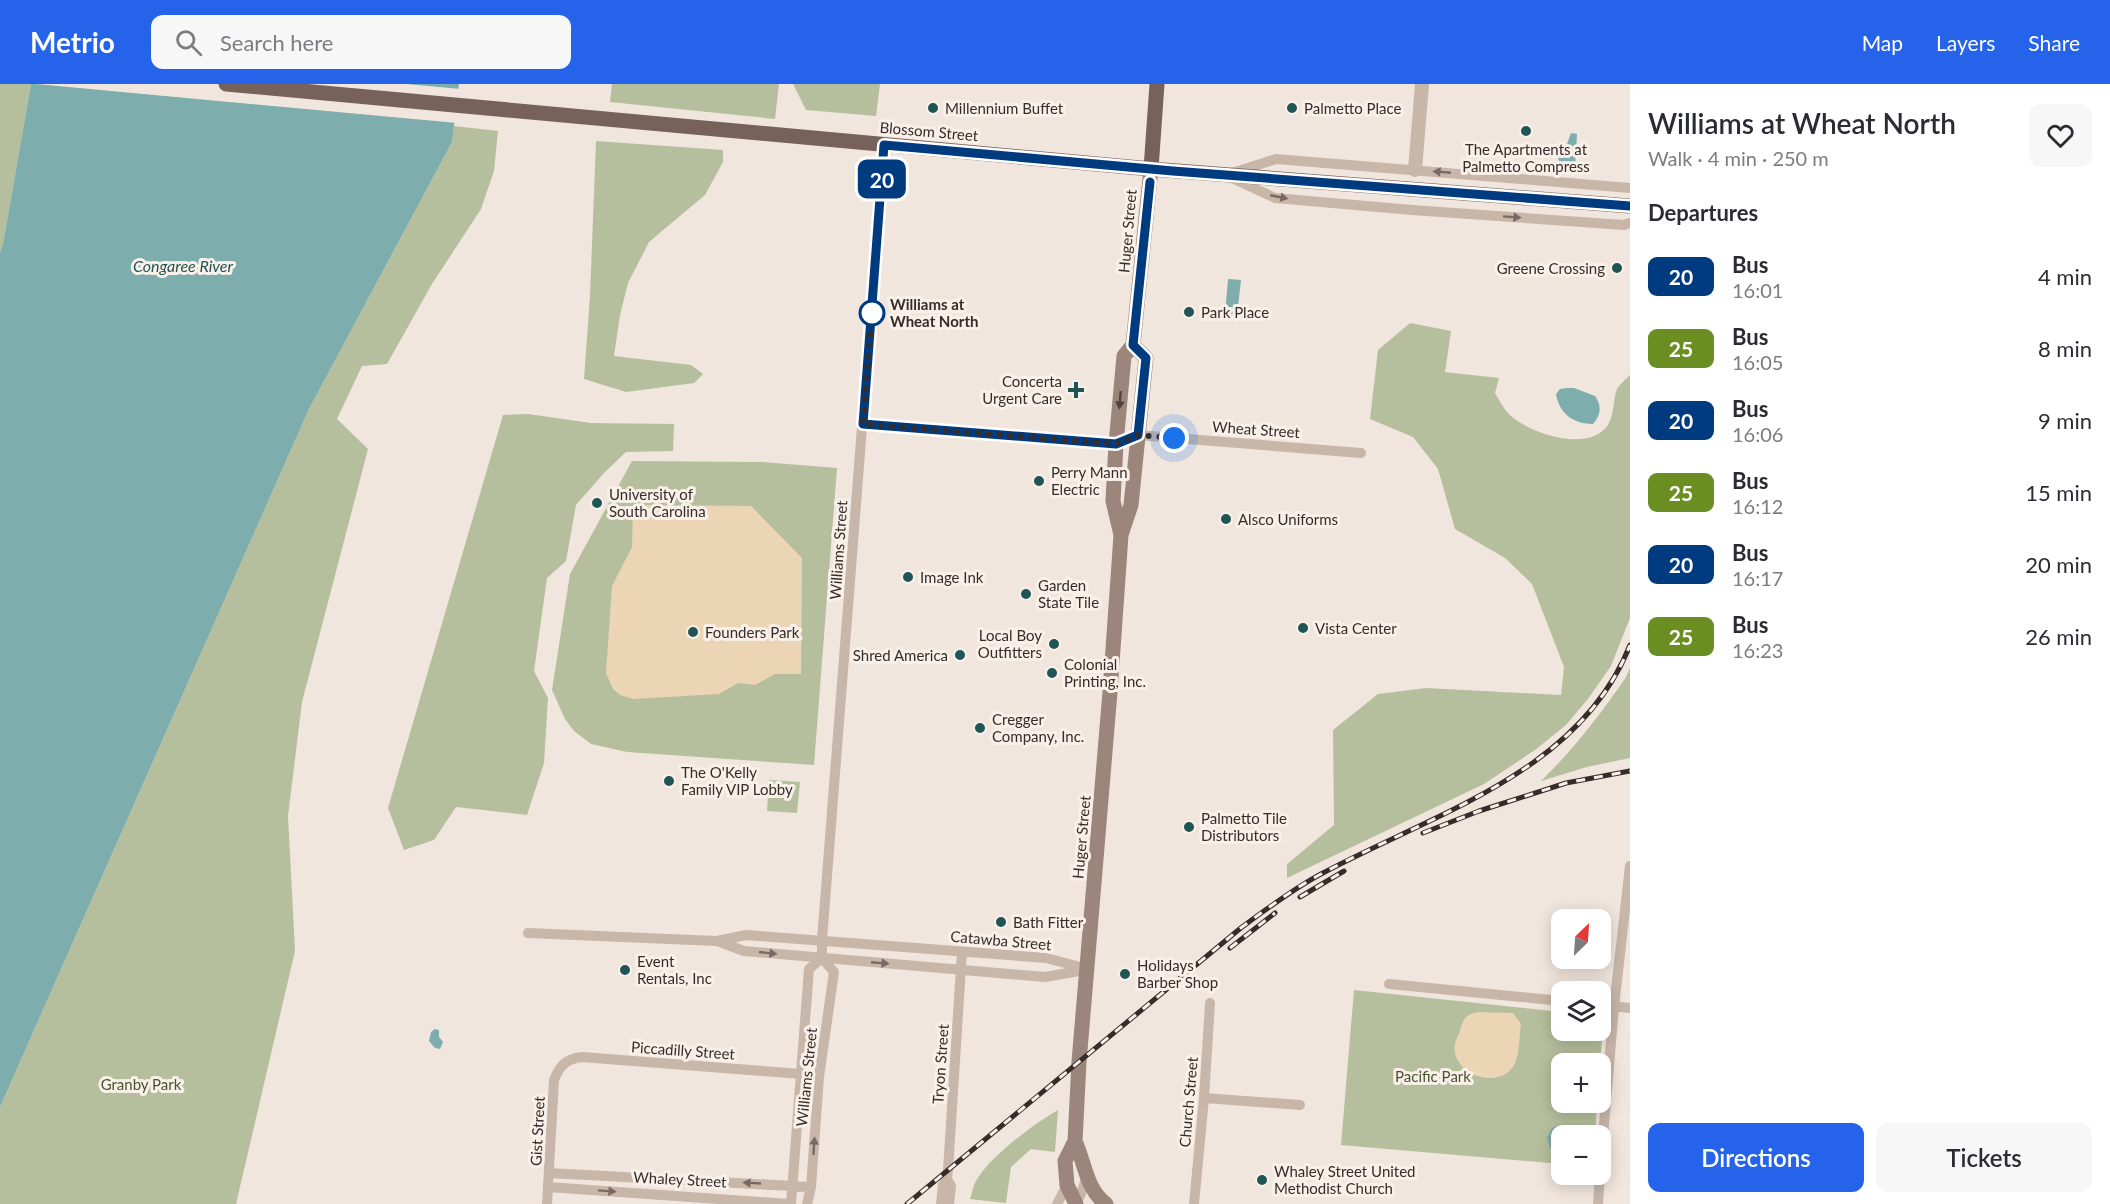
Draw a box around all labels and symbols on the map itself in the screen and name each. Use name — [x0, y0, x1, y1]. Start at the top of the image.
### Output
place label: Millennium Buffet — [945, 99, 1064, 117]
place label: Palmetto Place — [1304, 99, 1402, 117]
marker: Millennium Buffet — [926, 101, 940, 115]
marker: Palmetto Place — [1285, 101, 1299, 115]
street label: Blossom Street — [879, 118, 980, 144]
marker: The Apartments at Palmetto Compress — [1519, 124, 1533, 138]
place label: The Apartments at Palmetto Compress — [1462, 140, 1590, 175]
line badge: 20 — [855, 160, 909, 199]
one-way arrow — [1433, 168, 1452, 177]
street label: Huger Street — [1114, 188, 1140, 274]
one-way arrow — [1270, 193, 1289, 202]
one-way arrow — [1503, 212, 1522, 222]
water label: Congaree River — [133, 256, 233, 275]
place label: Greene Crossing — [1497, 259, 1605, 277]
marker: Greene Crossing — [1610, 261, 1624, 275]
place label: Williams at Wheat North — [890, 295, 978, 330]
marker: Williams at Wheat North — [859, 300, 885, 326]
place label: Park Place — [1201, 303, 1269, 321]
marker: Park Place — [1182, 305, 1196, 319]
place label: Concerta Urgent Care — [982, 372, 1062, 407]
marker: Concerta Urgent Care — [1067, 381, 1085, 399]
one-way arrow — [1115, 390, 1125, 409]
street label: Wheat Street — [1212, 417, 1301, 441]
your location — [1159, 423, 1189, 453]
place label: Perry Mann Electric — [1051, 463, 1128, 498]
marker: Perry Mann Electric — [1032, 474, 1046, 488]
place label: University of South Carolina — [609, 485, 706, 520]
marker: University of South Carolina — [590, 496, 604, 510]
street label: Williams Street — [826, 499, 850, 600]
place label: Alsco Uniforms — [1238, 510, 1338, 528]
marker: Alsco Uniforms — [1219, 512, 1233, 526]
place label: Image Ink — [920, 568, 984, 586]
marker: Image Ink — [901, 570, 915, 584]
place label: Garden State Tile — [1038, 576, 1099, 611]
marker: Garden State Tile — [1019, 587, 1033, 601]
place label: Vista Center — [1315, 619, 1397, 637]
marker: Vista Center — [1296, 621, 1310, 635]
place label: Founders Park — [705, 623, 800, 641]
marker: Founders Park — [686, 625, 700, 639]
place label: Local Boy Outfitters — [978, 626, 1042, 661]
marker: Local Boy Outfitters — [1047, 637, 1061, 651]
place label: Shred America — [853, 646, 948, 664]
marker: Shred America — [953, 648, 967, 662]
place label: Colonial Printing, Inc. — [1064, 655, 1146, 690]
marker: Colonial Printing, Inc. — [1045, 666, 1059, 680]
place label: Cregger Company, Inc. — [992, 710, 1084, 745]
marker: Cregger Company, Inc. — [973, 721, 987, 735]
place label: The O'Kelly Family VIP Lobby — [681, 763, 793, 798]
marker: The O'Kelly Family VIP Lobby — [662, 774, 676, 788]
street label: Huger Street — [1068, 794, 1094, 880]
place label: Palmetto Tile Distributors — [1201, 809, 1287, 844]
marker: Palmetto Tile Distributors — [1182, 820, 1196, 834]
north arrow — [1551, 909, 1611, 969]
place label: Bath Fitter — [1013, 913, 1084, 931]
marker: Bath Fitter — [994, 915, 1008, 929]
street label: Catawba Street — [950, 927, 1053, 953]
one-way arrow — [759, 948, 778, 958]
place label: Event Rentals, Inc — [637, 952, 712, 987]
place label: Holidays Barber Shop — [1137, 956, 1218, 991]
one-way arrow — [871, 958, 890, 968]
marker: Event Rentals, Inc — [618, 963, 632, 977]
marker: Holidays Barber Shop — [1118, 967, 1132, 981]
street label: Tryon Street — [928, 1023, 952, 1105]
street label: Williams Street — [792, 1026, 820, 1127]
street label: Piccadilly Street — [630, 1037, 736, 1063]
street label: Church Street — [1175, 1055, 1201, 1148]
park label: Pacific Park — [1395, 1067, 1471, 1085]
park label: Granby Park — [101, 1075, 182, 1093]
street label: Gist Street — [526, 1095, 548, 1166]
one-way arrow — [809, 1137, 818, 1156]
place label: Whaley Street United Methodist Church — [1274, 1162, 1416, 1197]
street label: Whaley Street — [633, 1168, 728, 1190]
marker: Whaley Street United Methodist Church — [1255, 1173, 1269, 1187]
one-way arrow — [743, 1178, 762, 1187]
one-way arrow — [597, 1187, 616, 1196]

